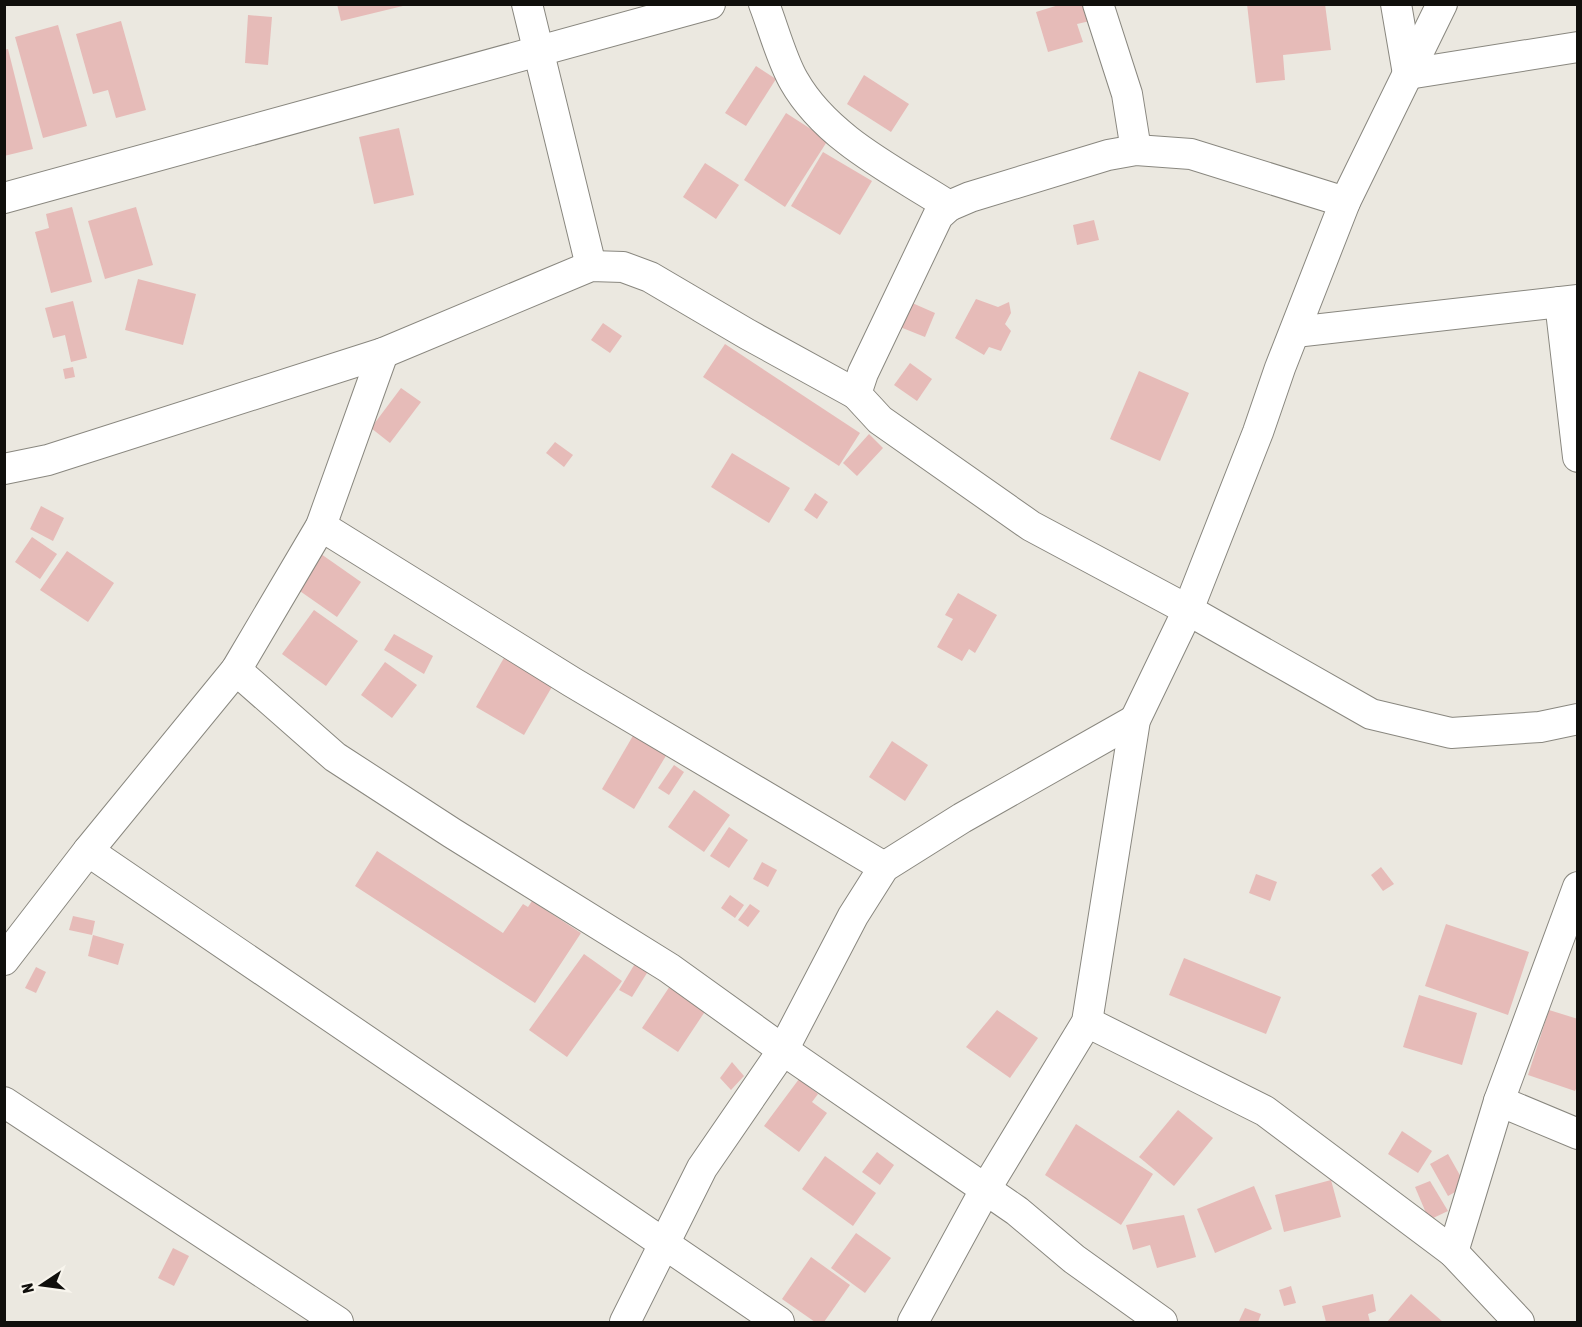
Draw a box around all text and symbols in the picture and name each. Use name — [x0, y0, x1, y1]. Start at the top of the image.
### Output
north arrow — [12, 1255, 72, 1315]
text: N — [18, 1282, 37, 1295]

